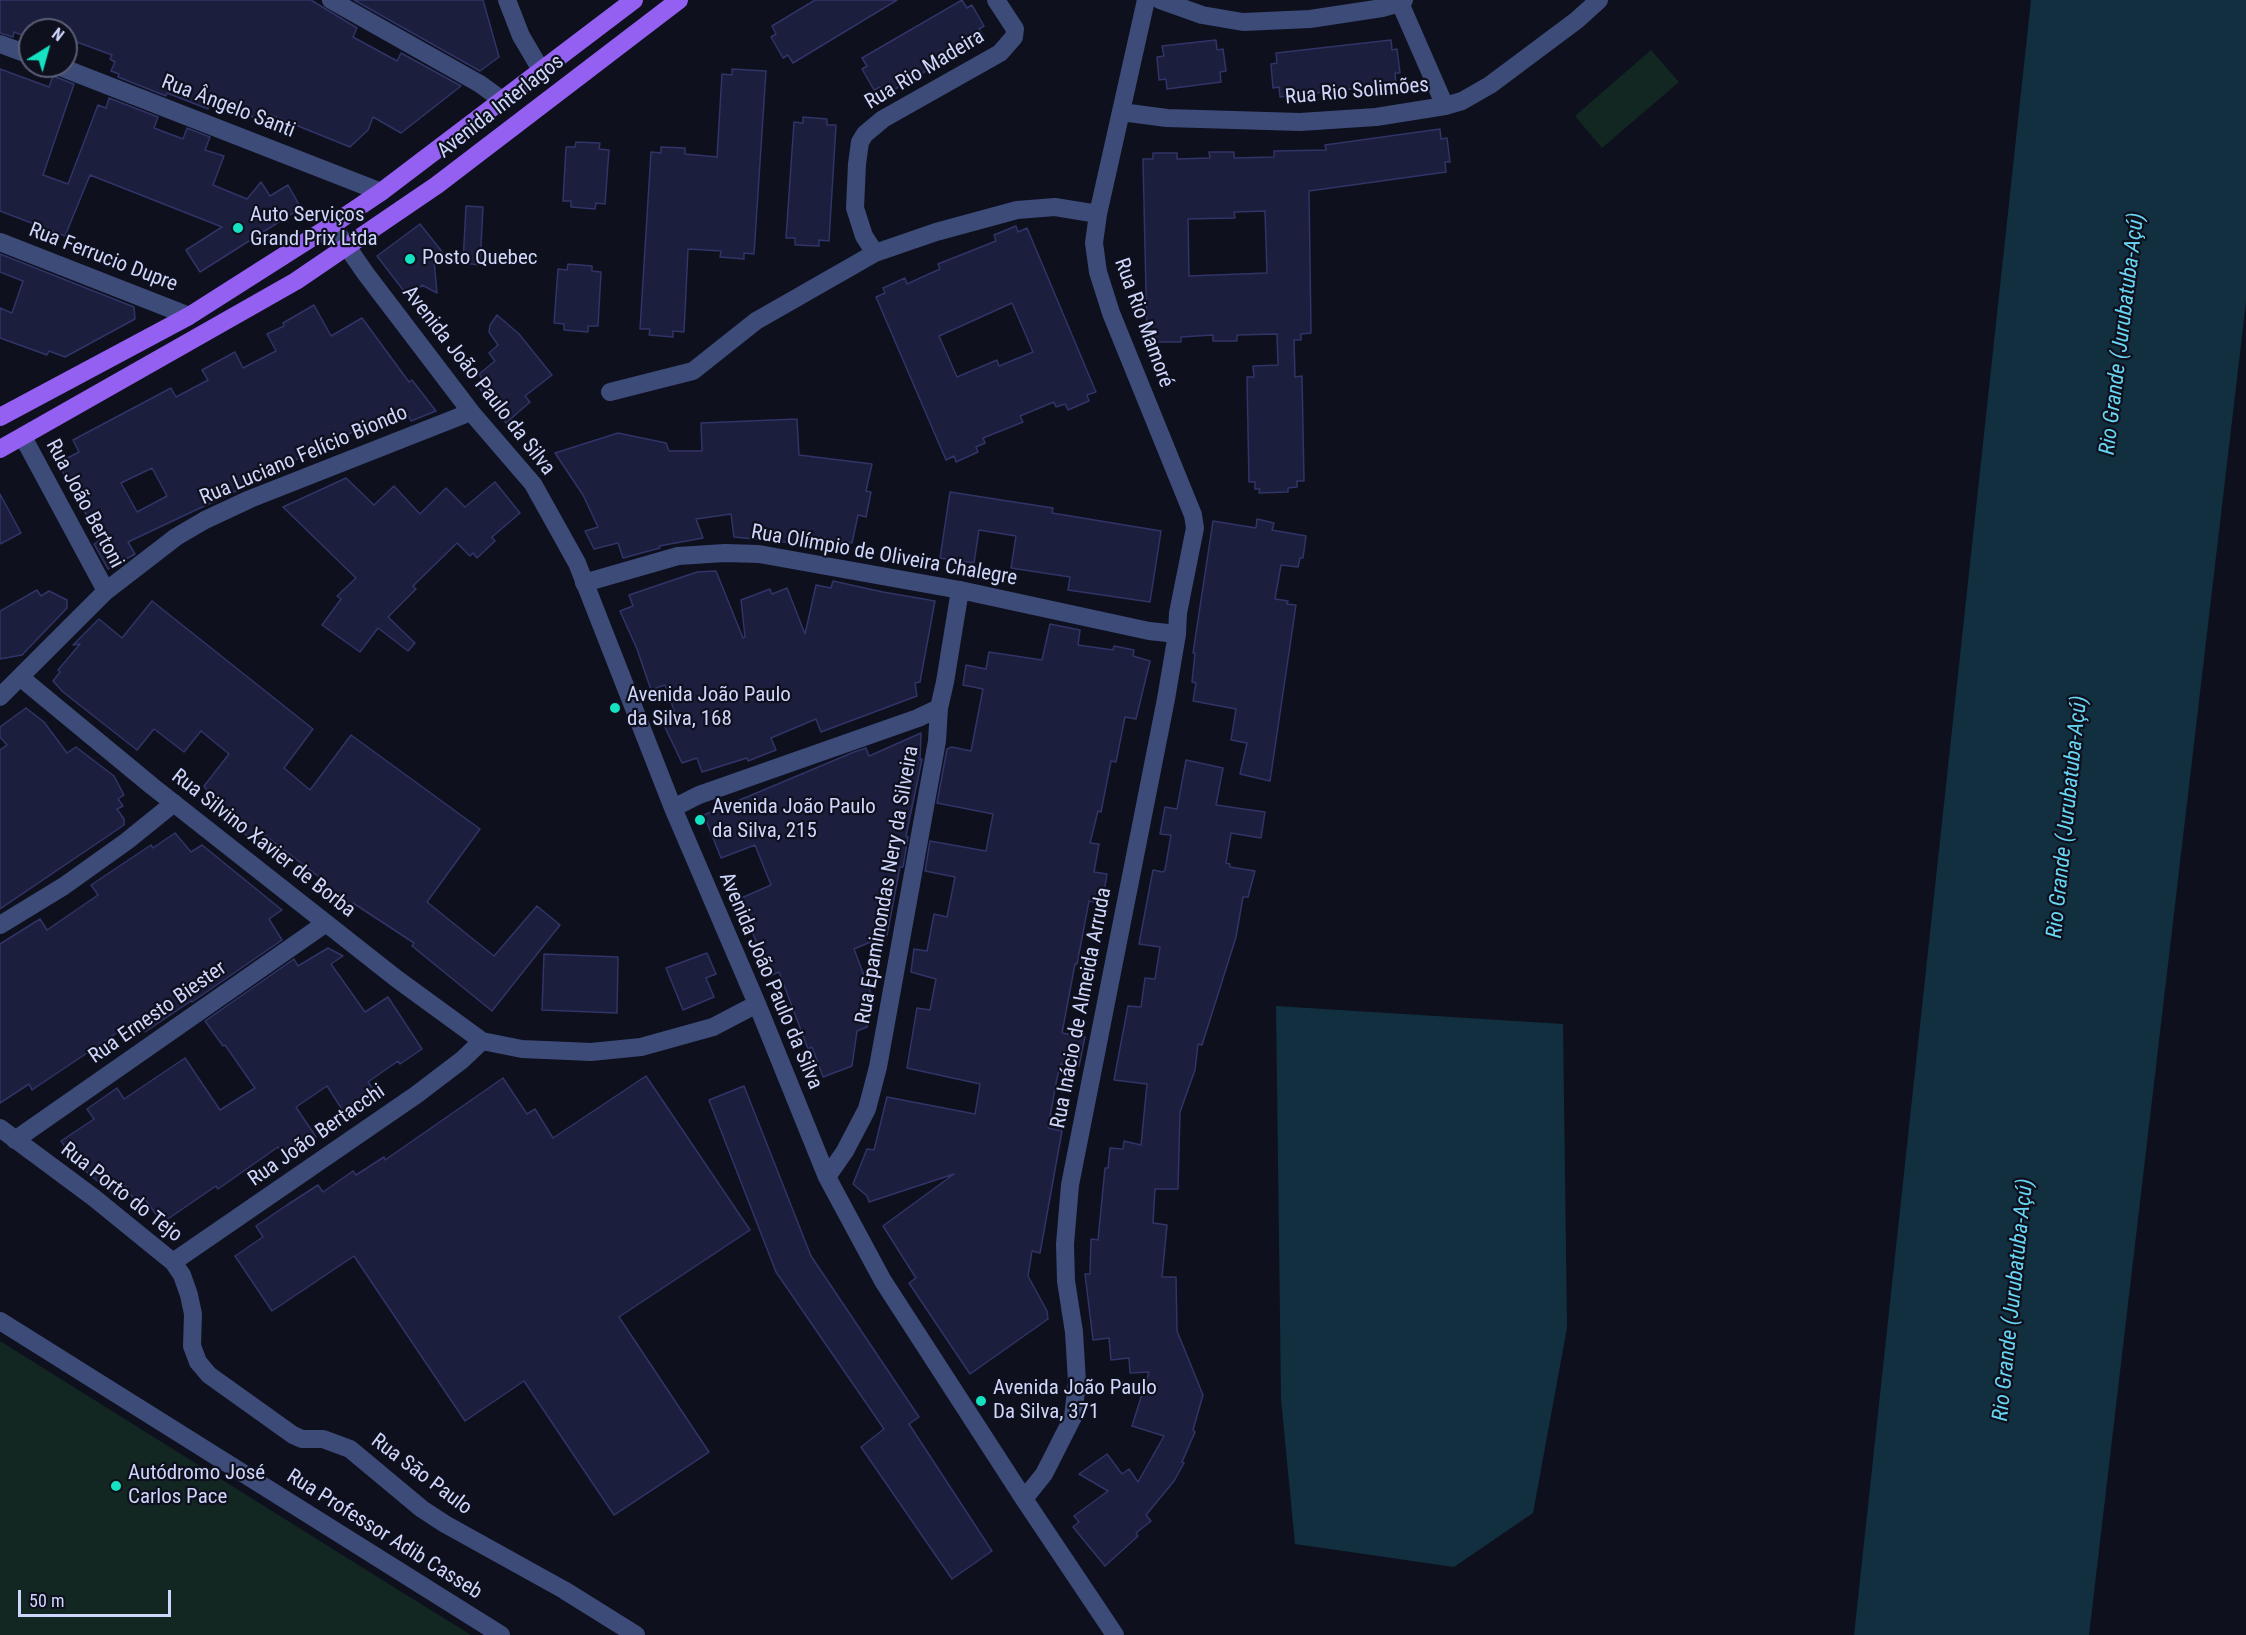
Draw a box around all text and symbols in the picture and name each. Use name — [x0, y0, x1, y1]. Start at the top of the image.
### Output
north arrow — [18, 18, 78, 78]
text: N — [48, 24, 68, 45]
street label: Rua Rio Madeira — [861, 25, 989, 115]
street label: Avenida Interlagos — [433, 50, 569, 164]
street label: Rua Ângelo Santi — [158, 70, 298, 144]
street label: Rua Rio Solimões — [1284, 73, 1430, 111]
place label: Auto Serviços Grand Prix Ltda — [250, 203, 377, 253]
water label: Rio Grande (Jurubatuba-Açú) — [2095, 211, 2151, 457]
street label: Rua Ferrucio Dupre — [25, 218, 181, 298]
marker: Auto Serviços Grand Prix Ltda — [231, 221, 245, 235]
place label: Posto Quebec — [422, 246, 538, 272]
marker: Posto Quebec — [403, 252, 417, 266]
street label: Rua Rio Mamoré — [1108, 255, 1178, 391]
street label: Avenida João Paulo da Silva — [396, 281, 560, 481]
street label: Rua Luciano Felício Biondo — [196, 401, 412, 511]
street label: Rua João Bertoni — [40, 435, 128, 573]
street label: Rua Olímpio de Oliveira Chalegre — [749, 520, 1019, 592]
place label: Avenida João Paulo da Silva, 168 — [627, 683, 791, 733]
water label: Rio Grande (Jurubatuba-Açú) — [2042, 694, 2094, 940]
marker: Avenida João Paulo da Silva, 168 — [608, 701, 622, 715]
street label: Rua Epaminondas Nery da Silveira — [851, 744, 925, 1026]
street label: Rua Silvino Xavier de Borba — [166, 764, 360, 924]
place label: Avenida João Paulo da Silva, 215 — [712, 795, 876, 845]
marker: Avenida João Paulo da Silva, 215 — [693, 813, 707, 827]
street label: Avenida João Paulo da Silva — [713, 869, 827, 1093]
street label: Rua Inácio de Almeida Arruda — [1046, 885, 1118, 1131]
street label: Rua Ernesto Biester — [84, 956, 232, 1070]
street label: Rua João Bertacchi — [244, 1079, 390, 1193]
street label: Rua Porto do Tejo — [55, 1138, 187, 1248]
water label: Rio Grande (Jurubatuba-Açú) — [1988, 1177, 2040, 1423]
place label: Avenida João Paulo Da Silva, 371 — [993, 1376, 1157, 1426]
marker: Avenida João Paulo Da Silva, 371 — [974, 1394, 988, 1408]
street label: Rua Sāo Paulo — [366, 1429, 476, 1521]
place label: Autódromo José Carlos Pace — [128, 1461, 265, 1511]
street label: Rua Professor Adib Casseb — [282, 1465, 486, 1605]
marker: Autódromo José Carlos Pace — [109, 1479, 123, 1493]
scale bar — [21, 1578, 174, 1616]
text: 50 m — [29, 1590, 64, 1611]

